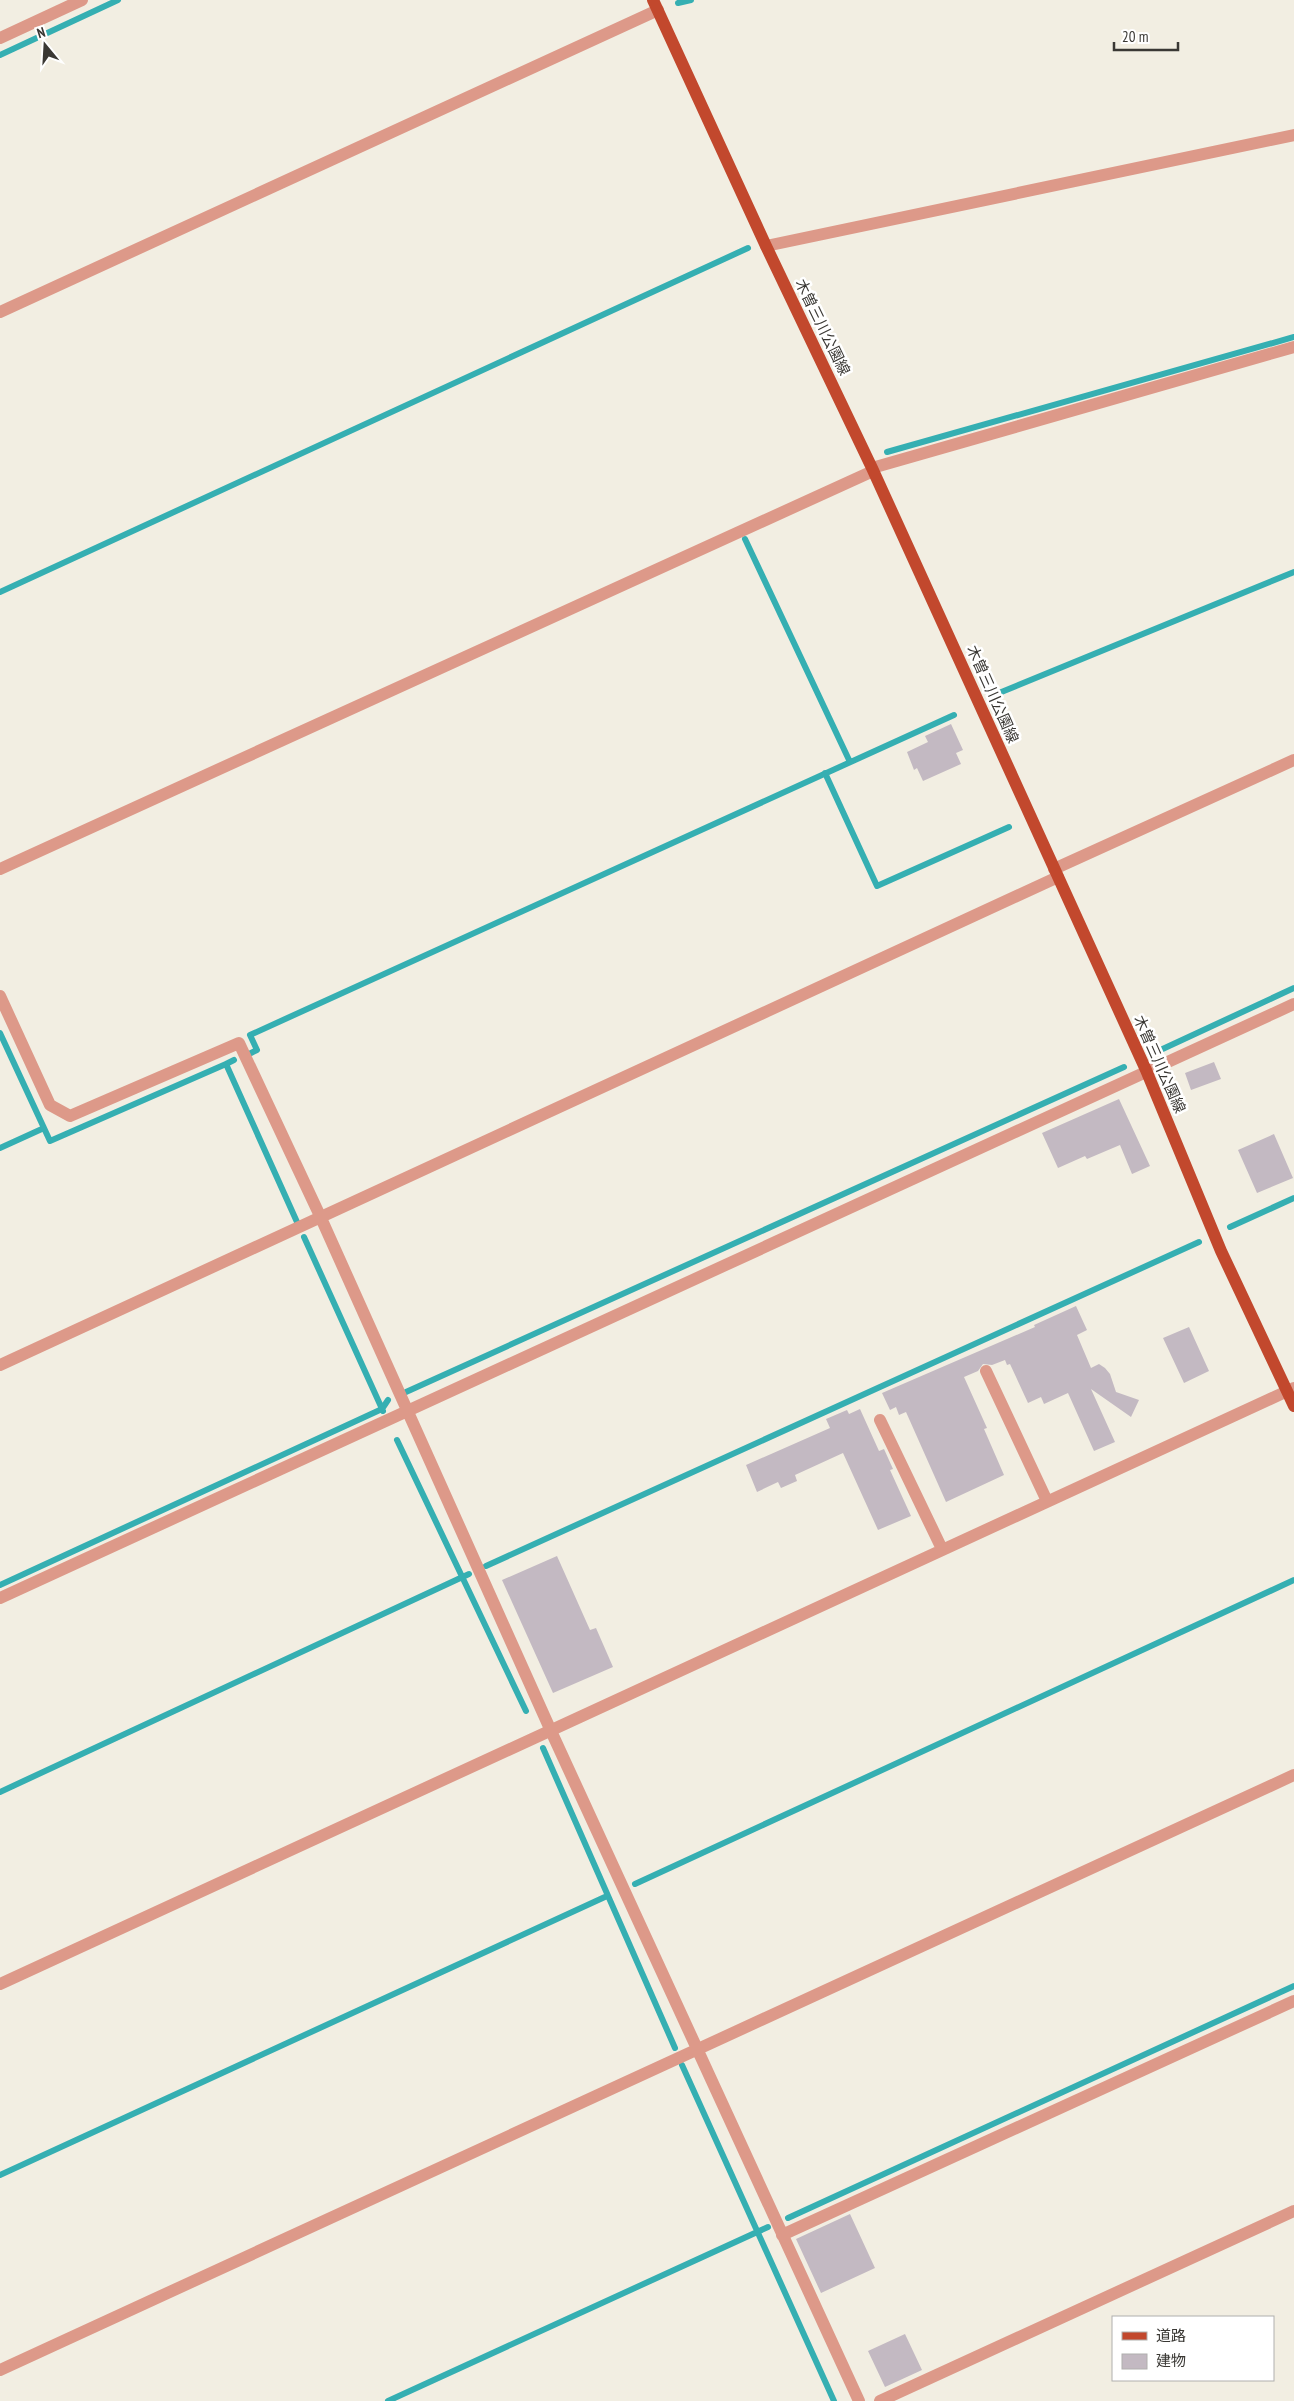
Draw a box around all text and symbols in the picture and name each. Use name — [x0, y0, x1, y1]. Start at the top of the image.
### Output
north arrow — [20, 20, 70, 70]
scale bar — [1114, 20, 1178, 52]
text: N — [35, 23, 47, 42]
text: 20 m — [1122, 27, 1148, 46]
street label: 木曽三川公園線 — [791, 276, 855, 378]
street label: 木曽三川公園線 — [963, 642, 1023, 746]
street label: 木曽三川公園線 — [1130, 1012, 1190, 1116]
legend — [1112, 2316, 1274, 2381]
text: 道路 — [1156, 2326, 1186, 2345]
text: 建物 — [1156, 2351, 1186, 2370]

